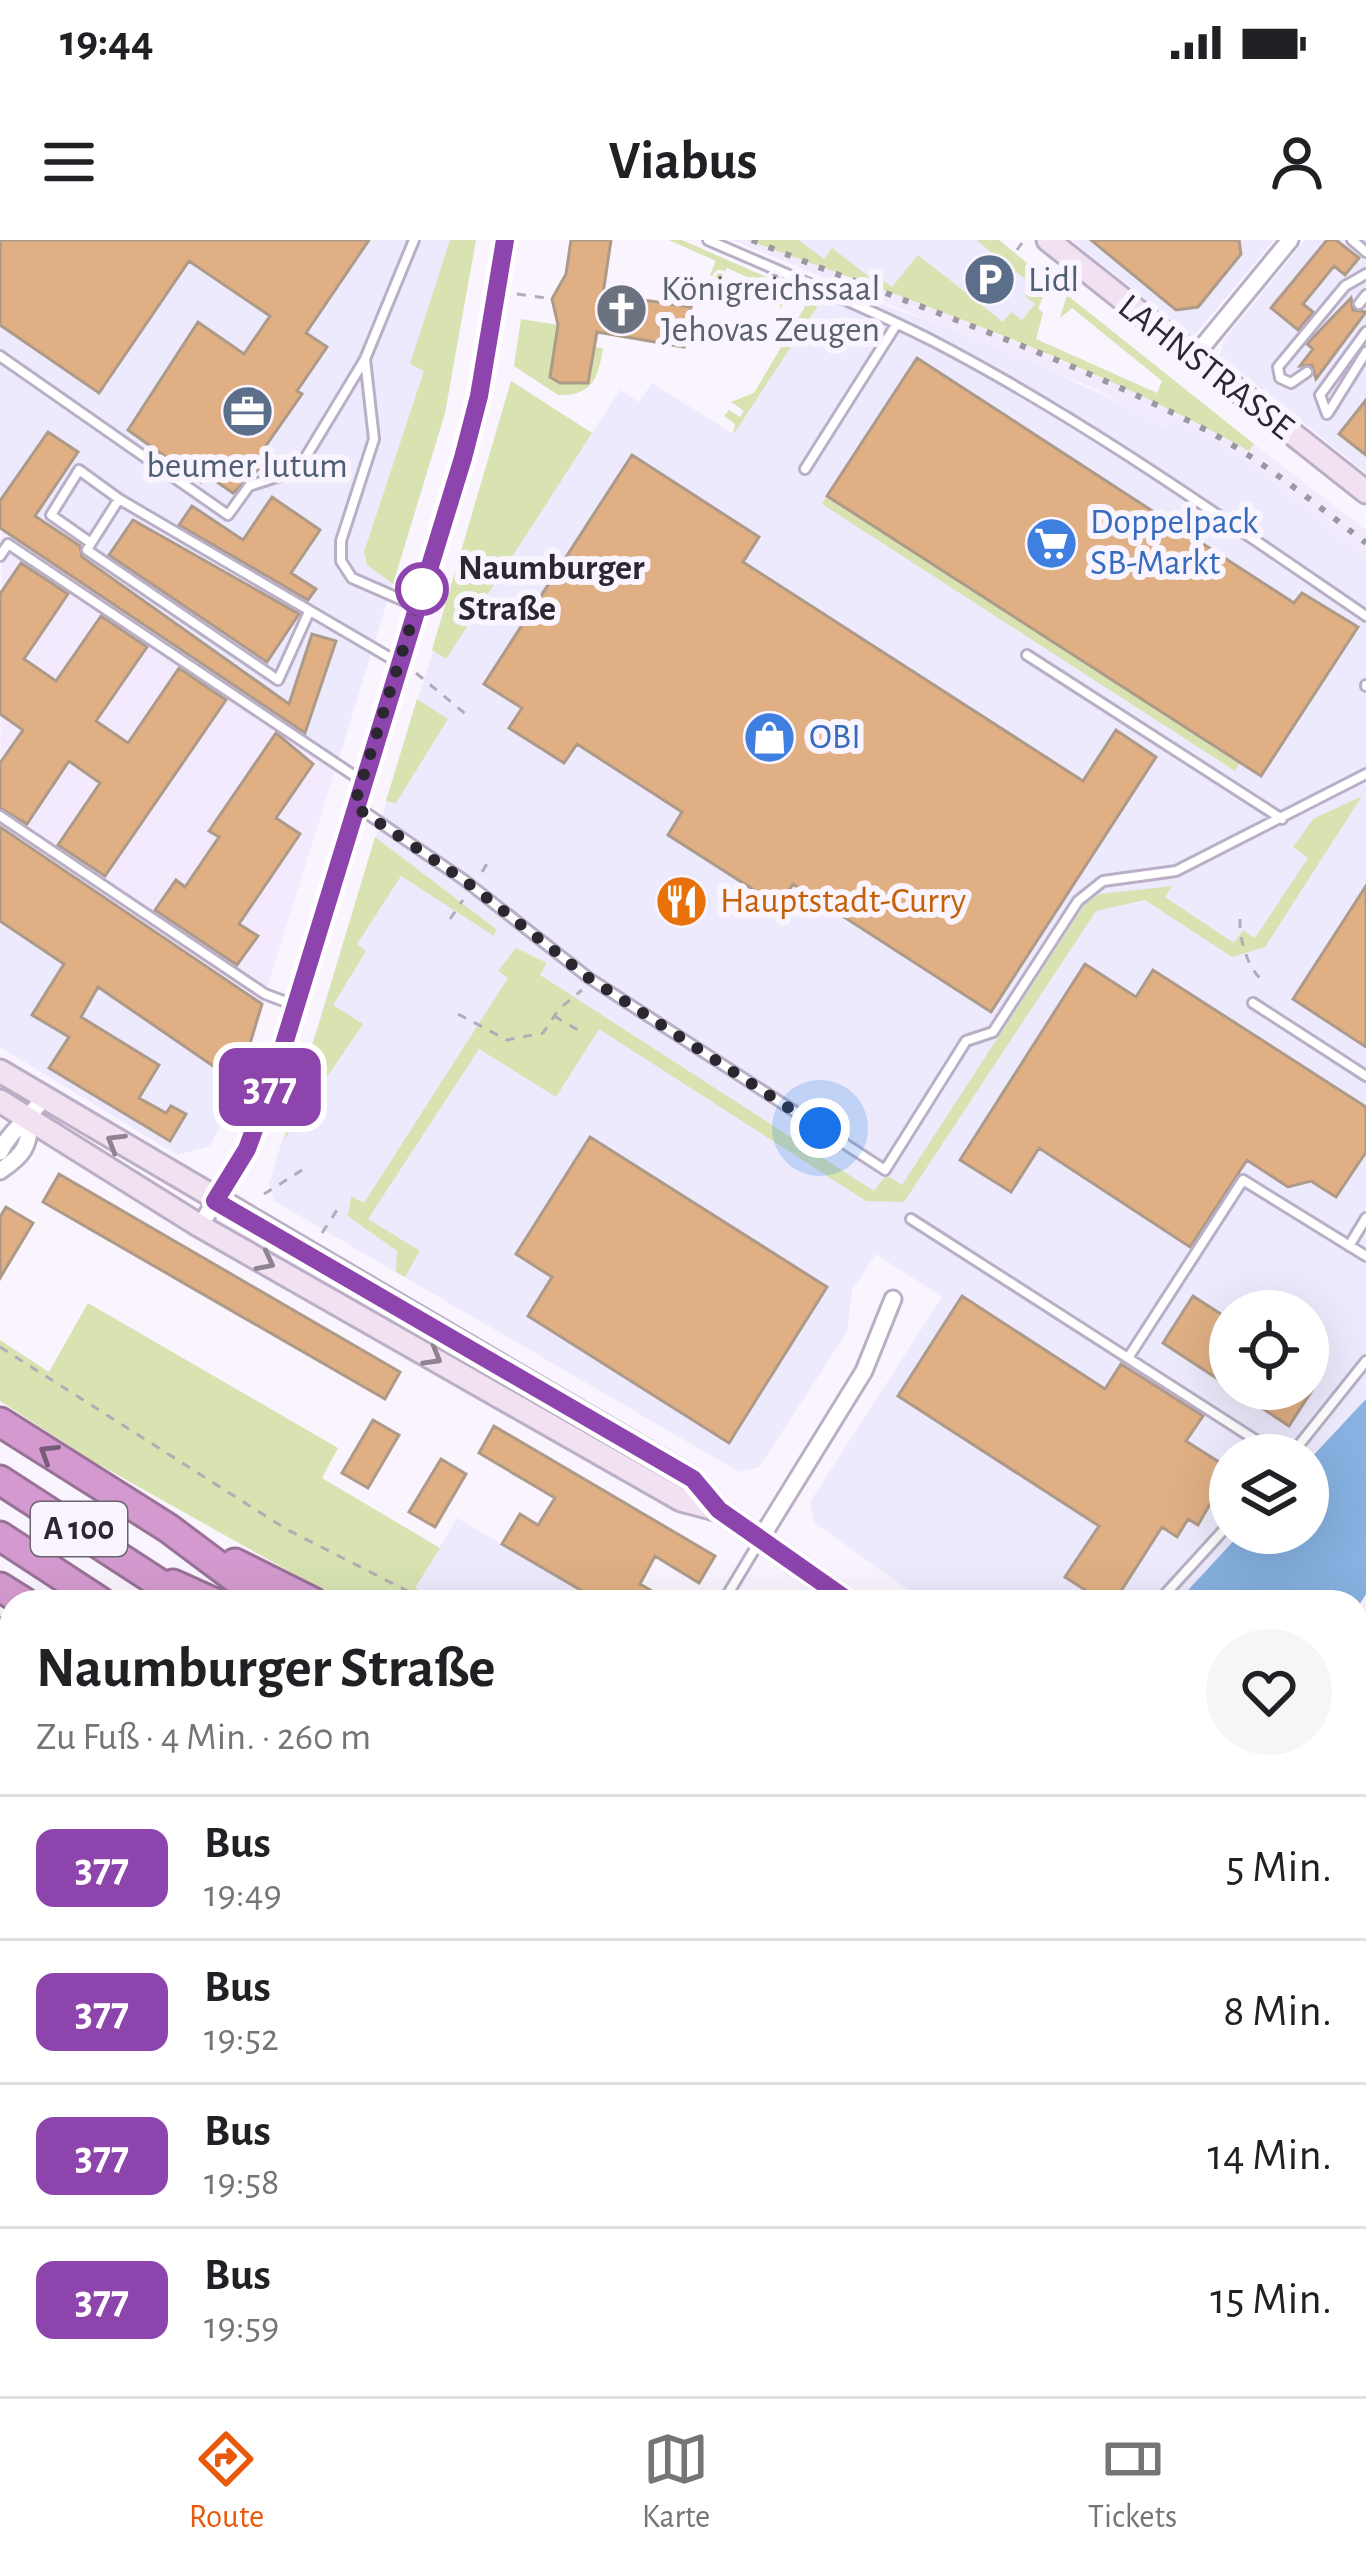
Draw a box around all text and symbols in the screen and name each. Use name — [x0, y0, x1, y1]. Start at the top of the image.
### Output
text: 19:44 — [60, 19, 154, 64]
icon: menu — [36, 129, 102, 195]
icon: person — [1264, 129, 1330, 195]
text: Viabus — [609, 135, 757, 189]
parking icon: Lidl — [961, 252, 1017, 308]
place label: Lidl — [1028, 262, 1079, 298]
place label: Königreichssaal Jehovas Zeugen — [661, 271, 880, 348]
church icon: Königreichssaal Jehovas Zeugen — [594, 282, 650, 338]
street label: LAHNSTRASSE — [1112, 288, 1300, 446]
office icon: beumer lutum — [219, 383, 275, 439]
place label: beumer lutum — [146, 448, 348, 484]
place label: Doppelpack SB-Markt — [1090, 504, 1259, 581]
supermarket icon: Doppelpack SB-Markt — [1023, 515, 1079, 571]
place label: Naumburger Straße — [458, 550, 645, 627]
marker: Naumburger Straße — [397, 564, 447, 614]
shop icon: OBI — [742, 709, 798, 765]
place label: OBI — [809, 719, 861, 755]
restaurant icon: Hauptstadt-Curry — [653, 873, 709, 929]
place label: Hauptstadt-Curry — [720, 883, 966, 919]
line badge: 377 — [201, 1048, 339, 1126]
text: 377 — [243, 1066, 297, 1108]
your location — [790, 1098, 850, 1158]
one-way arrow — [106, 1134, 128, 1156]
one-way arrow — [254, 1248, 275, 1272]
map controls — [1209, 1290, 1329, 1554]
button: locate — [1209, 1290, 1329, 1410]
one-way arrow — [421, 1343, 442, 1365]
button: layers — [1209, 1434, 1329, 1554]
one-way arrow — [40, 1445, 62, 1467]
road number: A 100 — [31, 1502, 127, 1556]
button: heart — [1206, 1629, 1332, 1755]
text: Naumburger Straße — [36, 1640, 495, 1697]
text: Zu Fuß · 4 Min. · 260 m — [36, 1718, 371, 1757]
text: Bus — [204, 1821, 271, 1866]
text: 5 Min. — [1226, 1845, 1332, 1890]
text: 377 — [75, 1847, 129, 1889]
text: 19:49 — [204, 1875, 282, 1914]
text: Bus — [204, 1965, 271, 2010]
text: 8 Min. — [1223, 1989, 1332, 2034]
text: 377 — [75, 1991, 129, 2033]
text: 19:52 — [204, 2019, 279, 2058]
text: Bus — [204, 2109, 271, 2154]
text: 14 Min. — [1208, 2133, 1332, 2178]
text: 377 — [75, 2135, 129, 2177]
text: 19:58 — [204, 2163, 279, 2202]
text: Bus — [204, 2253, 271, 2298]
text: 15 Min. — [1210, 2277, 1332, 2322]
text: 377 — [75, 2279, 129, 2321]
text: 19:59 — [204, 2307, 279, 2346]
tab: Route — [189, 2426, 264, 2538]
tab: Karte — [642, 2426, 710, 2538]
tab: Tickets — [1088, 2426, 1177, 2538]

